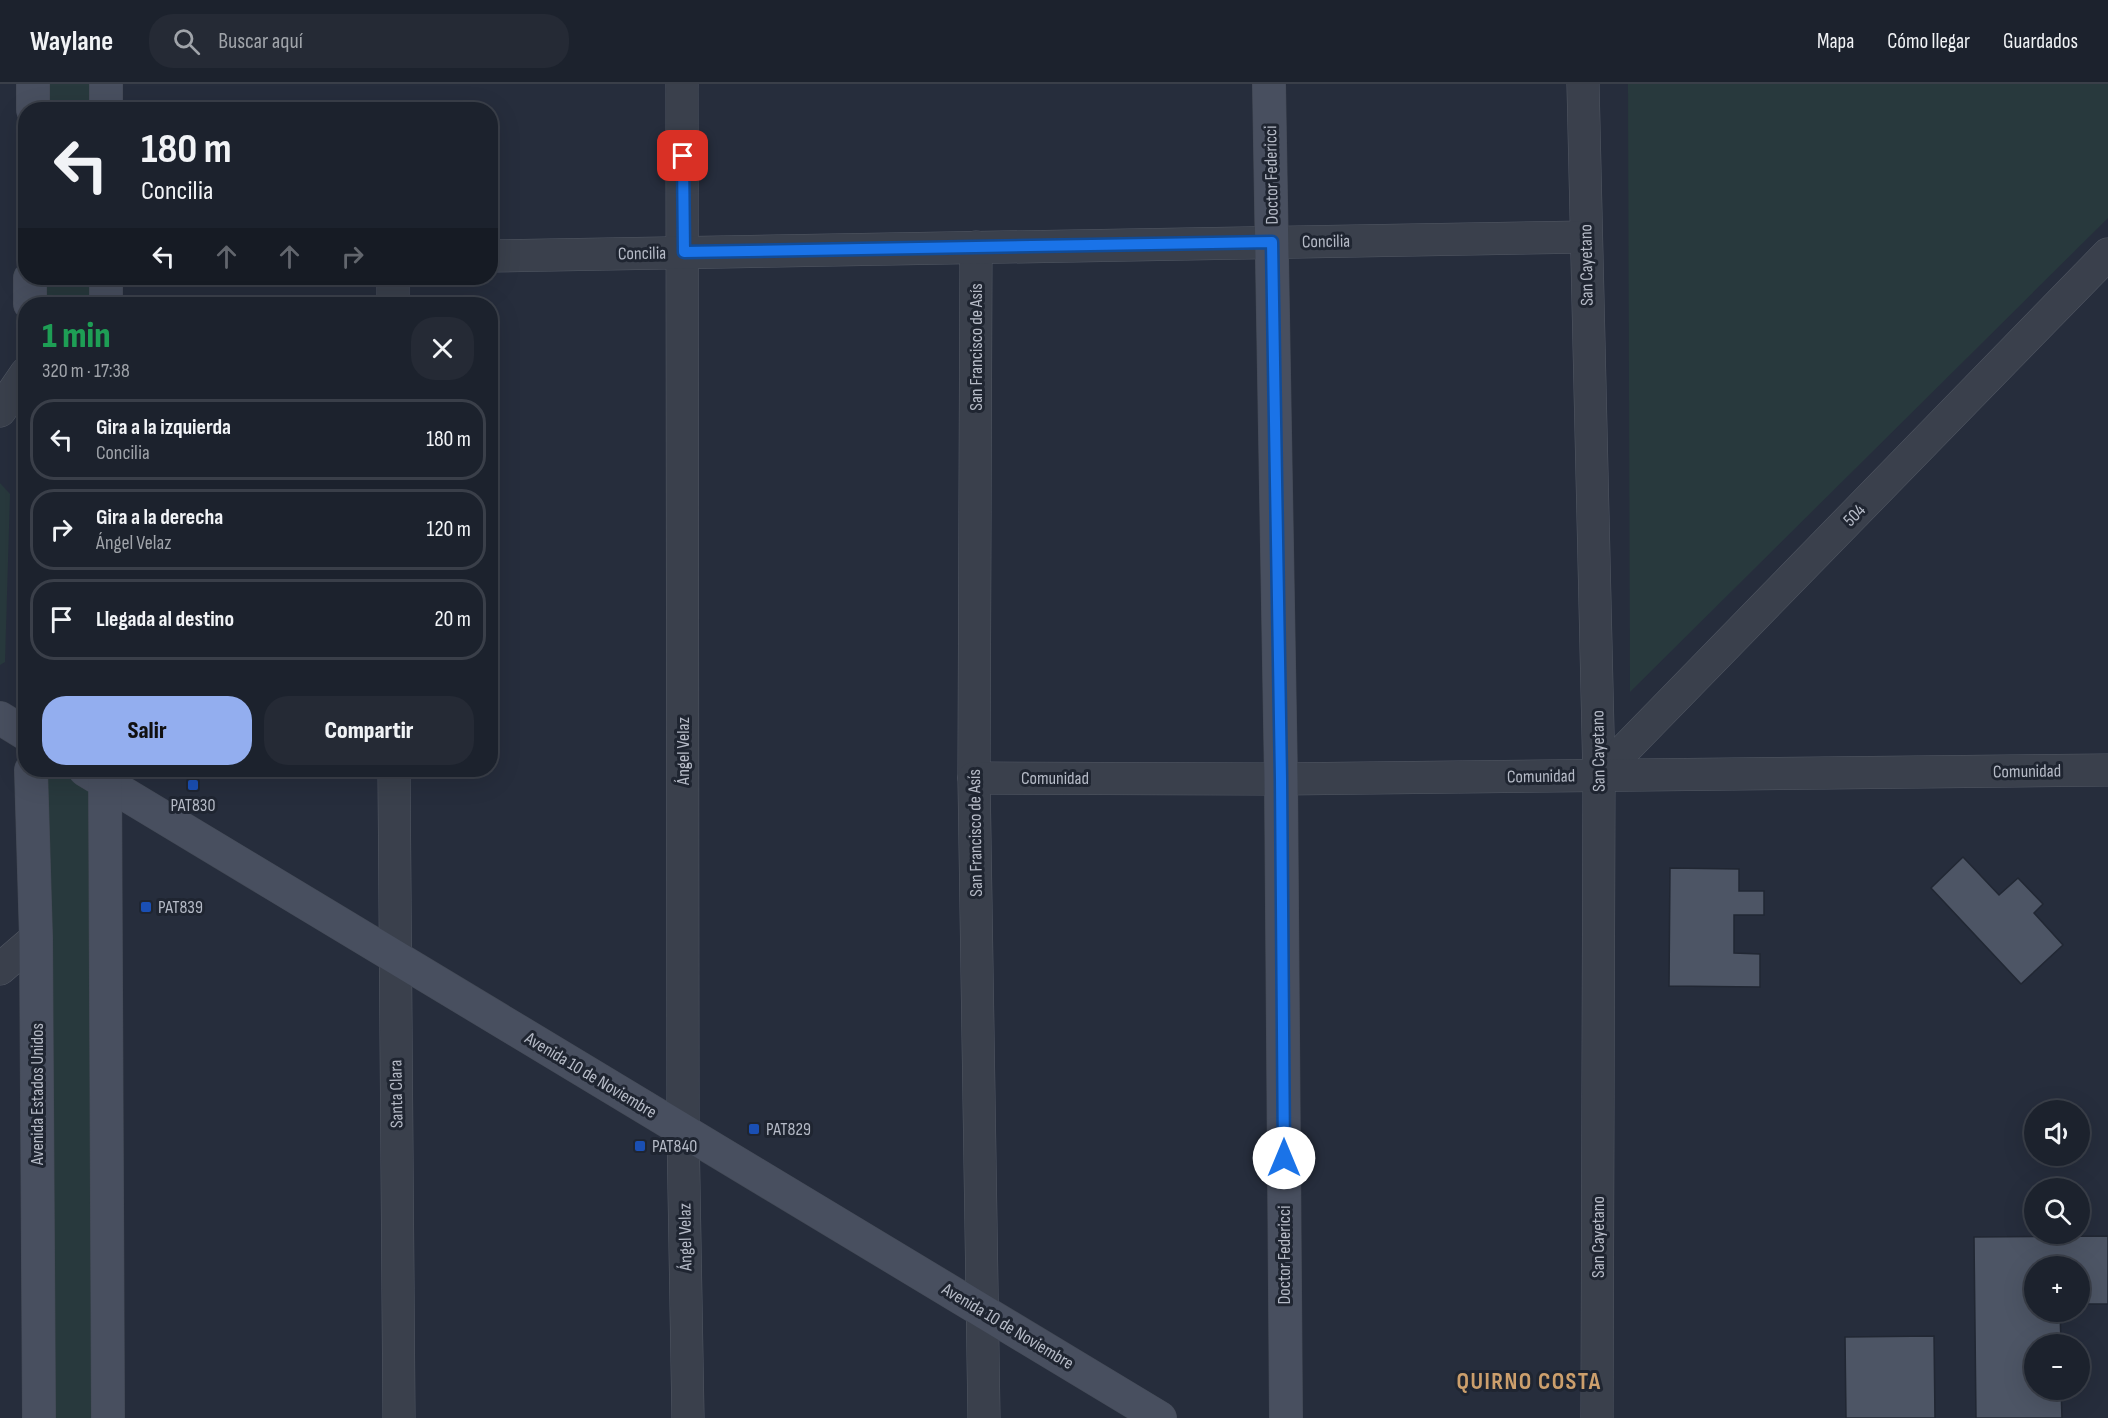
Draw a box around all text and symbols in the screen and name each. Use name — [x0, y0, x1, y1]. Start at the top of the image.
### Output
search box — [149, 14, 569, 68]
text: Waylane — [30, 25, 113, 58]
icon: search — [170, 25, 203, 58]
text: Buscar aquí — [218, 28, 303, 55]
text: Mapa — [1817, 29, 1854, 54]
text: Cómo llegar — [1887, 29, 1970, 54]
text: Guardados — [2003, 29, 2078, 54]
text: 180 m — [141, 124, 232, 175]
street label: Doctor Federicci — [1260, 125, 1283, 225]
icon: left — [42, 126, 120, 204]
pin — [657, 130, 708, 181]
icon: arrive — [666, 139, 699, 172]
text: Concilia — [141, 175, 213, 207]
street label: San Cayetano — [1575, 224, 1598, 306]
street label: Concilia — [1302, 231, 1350, 252]
icon: left — [147, 240, 180, 273]
icon: ahead — [210, 240, 243, 273]
icon: ahead — [273, 240, 306, 273]
icon: right — [336, 240, 369, 273]
street label: Concilia — [618, 243, 666, 264]
street label: San Francisco de Asís — [966, 283, 987, 411]
text: 1 min — [42, 315, 110, 358]
button: close — [411, 317, 474, 380]
text: 320 m · 17:38 — [42, 359, 130, 383]
text: Gira a la izquierda — [96, 414, 231, 441]
icon: left — [45, 423, 78, 456]
text: 180 m — [426, 426, 471, 453]
text: Concilia — [96, 441, 150, 465]
street label: 504 — [1839, 500, 1870, 531]
text: Gira a la derecha — [96, 504, 223, 531]
icon: right — [45, 513, 78, 546]
text: 120 m — [427, 516, 471, 543]
text: Ángel Velaz — [96, 531, 171, 555]
icon: arrive — [45, 603, 78, 636]
text: Llegada al destino — [96, 606, 234, 633]
text: 20 m — [435, 606, 471, 633]
button: Salir — [42, 696, 252, 765]
button: Compartir — [264, 696, 474, 765]
street label: San Cayetano — [1587, 710, 1610, 792]
street label: Ángel Velaz — [673, 717, 694, 786]
street label: Comunidad — [1993, 760, 2061, 783]
street label: Comunidad — [1507, 765, 1575, 788]
street label: Comunidad — [1021, 768, 1089, 789]
street label: San Francisco de Asís — [964, 769, 987, 897]
marker: PAT830 — [186, 778, 200, 792]
place label: PAT830 — [171, 795, 215, 816]
place label: PAT839 — [158, 897, 203, 918]
marker: PAT839 — [139, 900, 153, 914]
street label: Avenida Estados Unidos — [27, 1023, 48, 1166]
street label: Avenida 10 de Noviembre — [520, 1027, 660, 1123]
street label: Santa Clara — [385, 1060, 408, 1128]
map controls — [2024, 1100, 2090, 1400]
button: sound — [2024, 1100, 2090, 1166]
place label: PAT829 — [766, 1119, 811, 1140]
marker: PAT829 — [747, 1122, 761, 1136]
position arrow — [1252, 1126, 1316, 1190]
place label: PAT840 — [652, 1136, 697, 1157]
marker: PAT840 — [633, 1139, 647, 1153]
button: search — [2024, 1178, 2090, 1244]
street label: San Cayetano — [1588, 1196, 1609, 1278]
street label: Ángel Velaz — [674, 1202, 697, 1272]
street label: Doctor Federicci — [1274, 1206, 1295, 1305]
button: + — [2024, 1256, 2090, 1322]
street label: Avenida 10 de Noviembre — [937, 1278, 1077, 1374]
button: − — [2024, 1334, 2090, 1400]
district label: QUIRNO COSTA — [1456, 1367, 1602, 1396]

